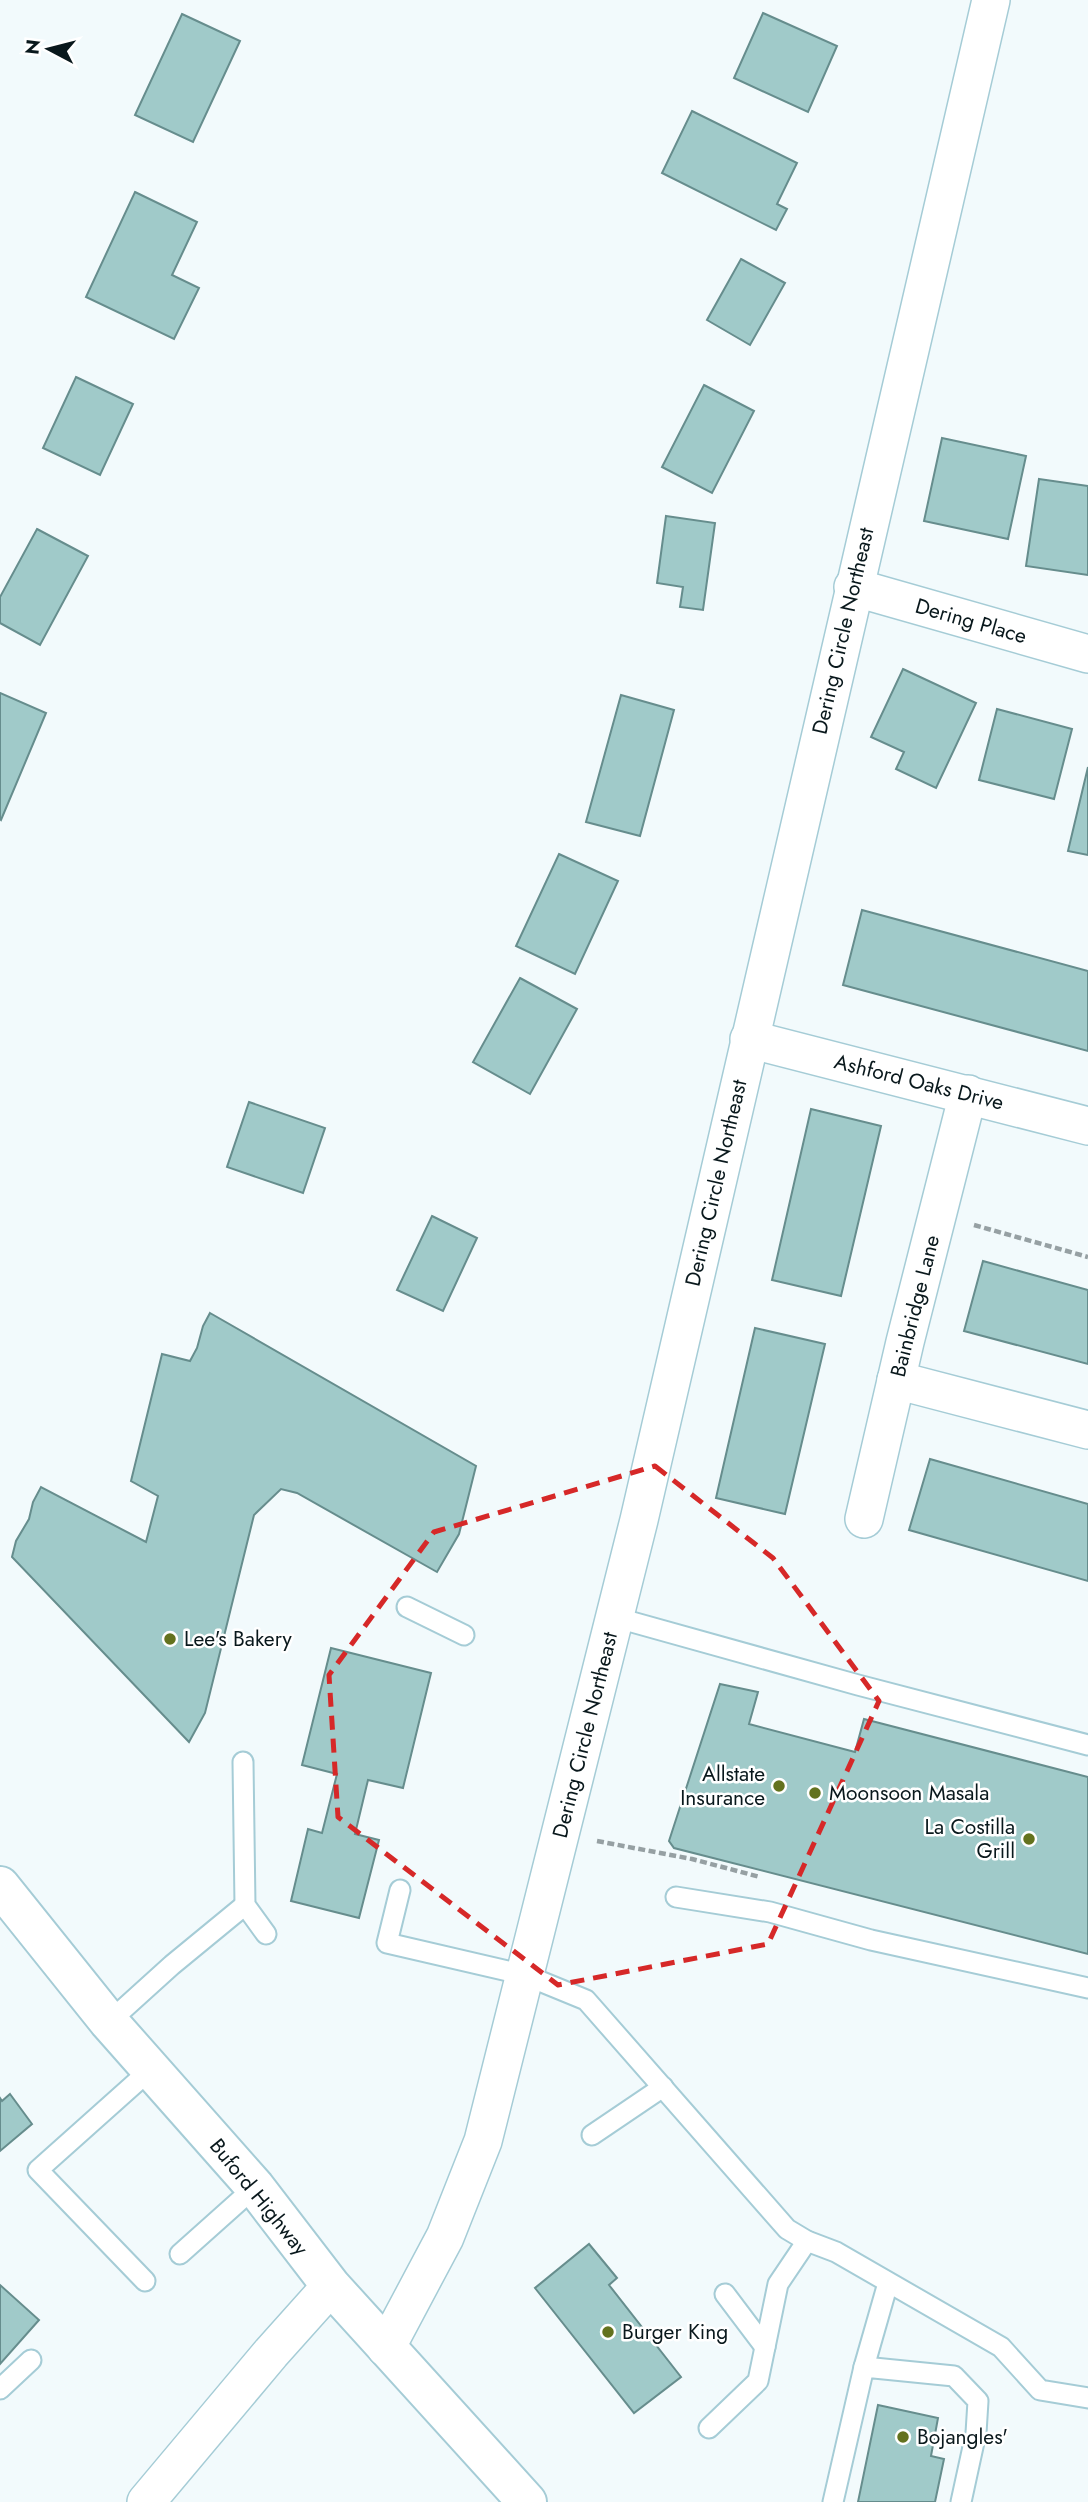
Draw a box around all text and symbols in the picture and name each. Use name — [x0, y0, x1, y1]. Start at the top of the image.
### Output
north arrow — [14, 14, 84, 84]
text: N — [18, 38, 47, 56]
street label: Dering Circle Northeast — [805, 525, 881, 737]
street label: Dering Place — [912, 591, 1030, 651]
street label: Ashford Oaks Drive — [831, 1046, 1007, 1118]
street label: Dering Circle Northeast — [678, 1077, 754, 1289]
street label: Bainbridge Lane — [883, 1232, 947, 1380]
place label: Lee's Bakery — [184, 1624, 292, 1654]
street label: Dering Circle Northeast — [545, 1629, 625, 1841]
marker: Lee's Bakery — [162, 1631, 178, 1647]
place label: Allstate Insurance — [680, 1759, 765, 1813]
marker: Allstate Insurance — [771, 1778, 787, 1794]
place label: Moonsoon Masala — [829, 1778, 989, 1808]
marker: Moonsoon Masala — [807, 1785, 823, 1801]
place label: La Costilla Grill — [925, 1812, 1015, 1866]
marker: La Costilla Grill — [1021, 1831, 1037, 1847]
street label: Buford Highway — [202, 2132, 316, 2262]
place label: Burger King — [622, 2317, 728, 2347]
marker: Burger King — [600, 2324, 616, 2340]
place label: Bojangles' — [917, 2422, 1008, 2452]
marker: Bojangles' — [895, 2429, 911, 2445]

